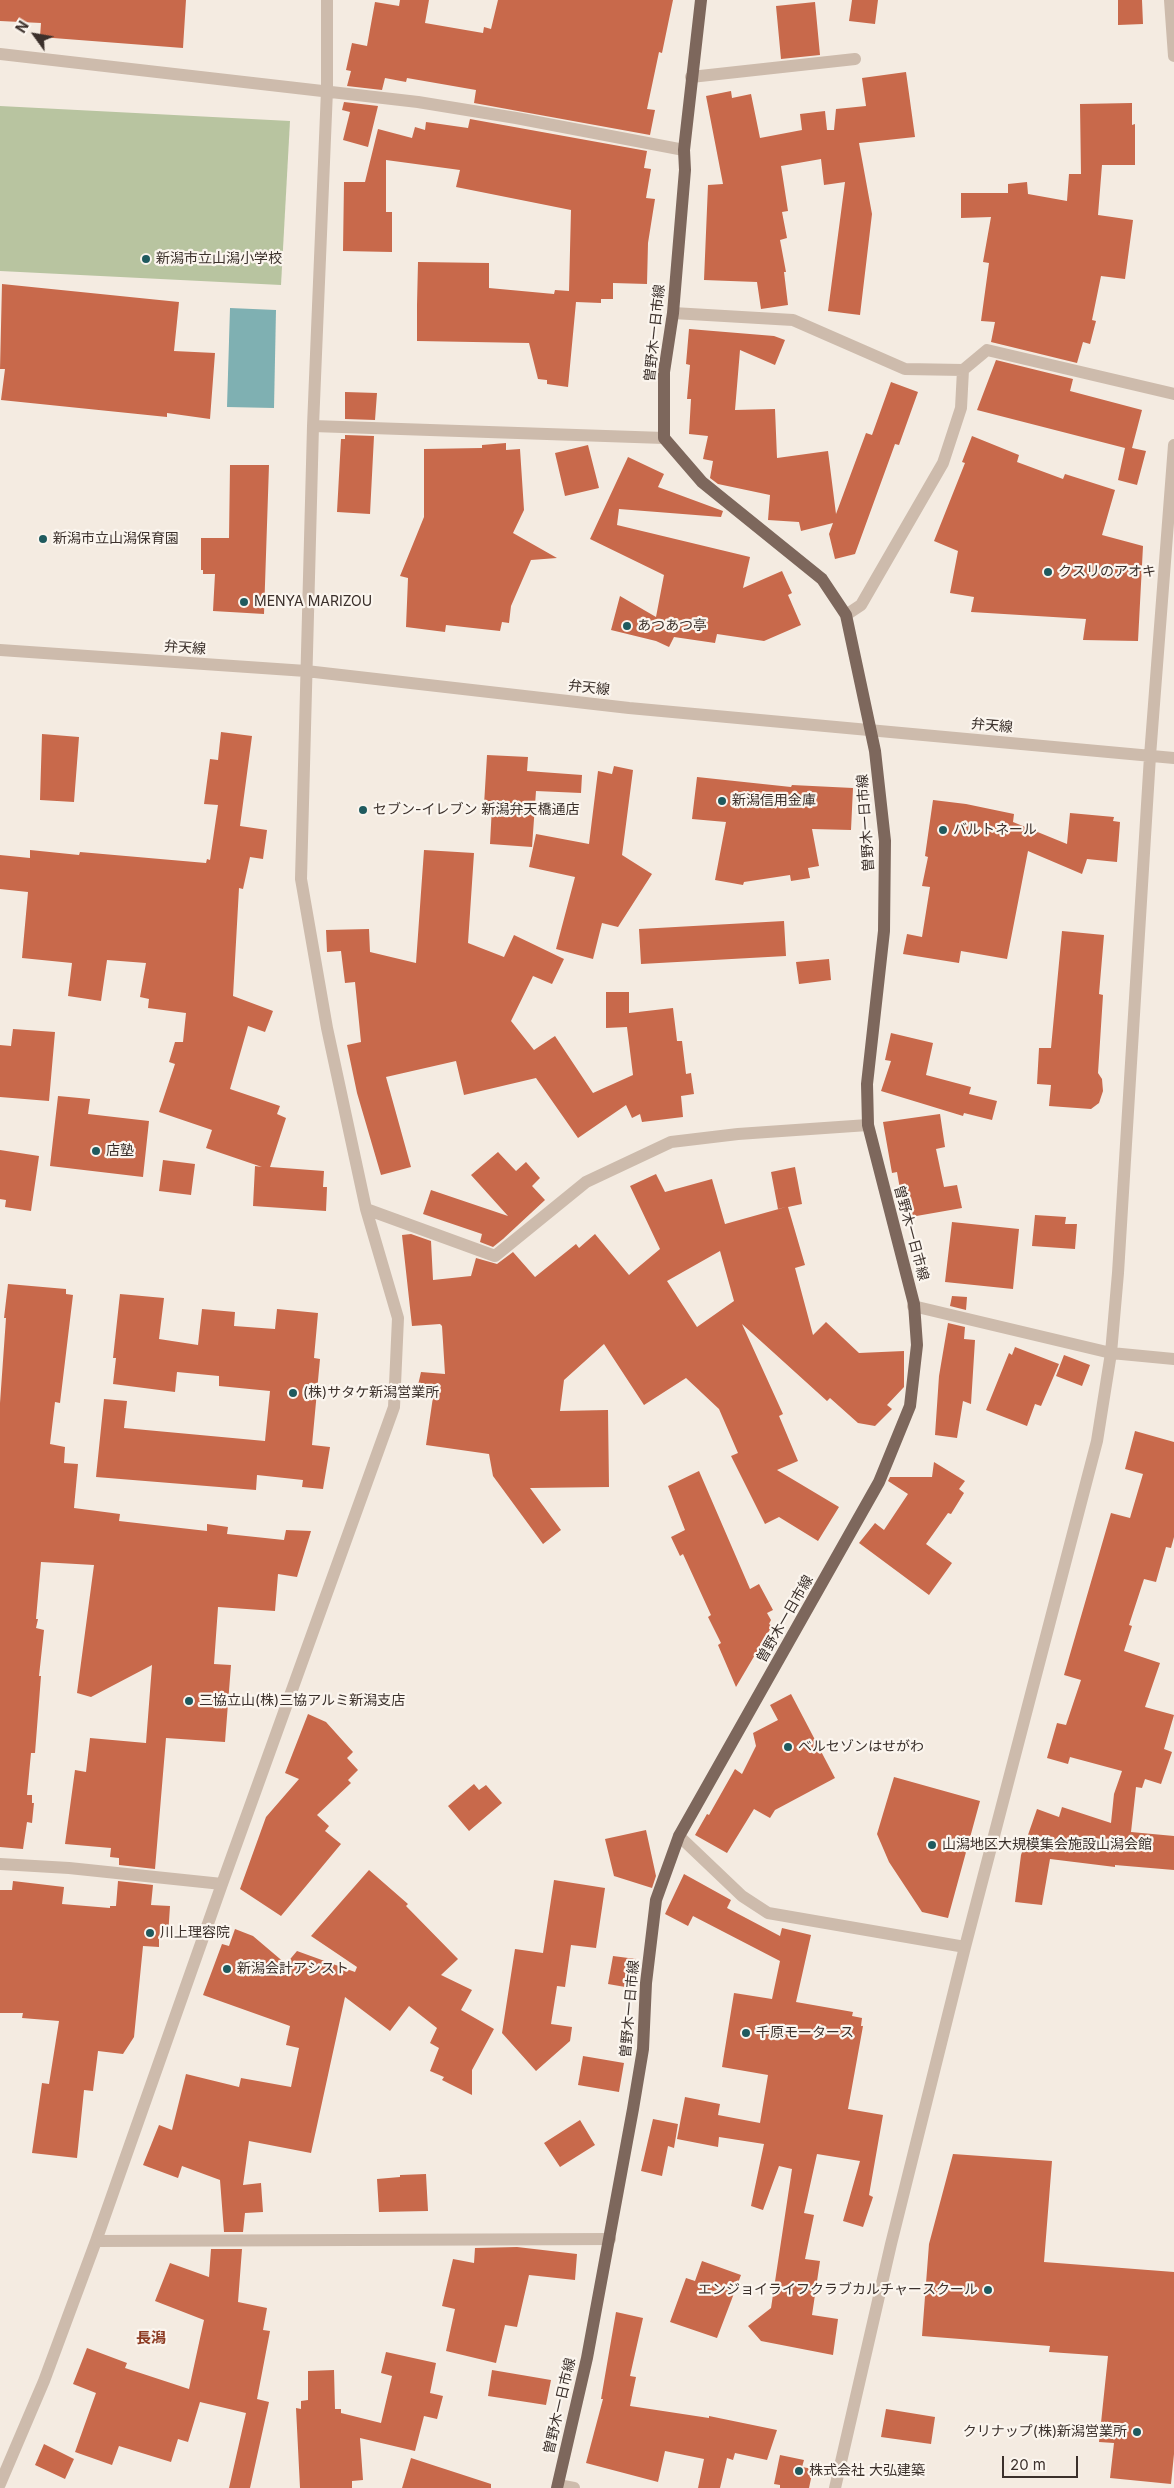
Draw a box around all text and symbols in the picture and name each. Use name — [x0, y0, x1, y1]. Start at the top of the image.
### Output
north arrow — [10, 10, 60, 60]
text: N — [12, 18, 32, 36]
place label: 新潟市立山潟小学校 — [156, 251, 282, 267]
marker: 新潟市立山潟小学校 — [140, 253, 152, 265]
street label: 曽野木一日市線 — [642, 283, 668, 383]
place label: 新潟市立山潟保育園 — [53, 531, 179, 547]
marker: 新潟市立山潟保育園 — [37, 533, 49, 545]
place label: クスリのアオキ — [1058, 564, 1156, 580]
marker: クスリのアオキ — [1042, 566, 1054, 578]
place label: MENYA MARIZOU — [254, 594, 372, 610]
marker: MENYA MARIZOU — [238, 596, 250, 608]
place label: あつあつ亭 — [637, 618, 707, 634]
marker: あつあつ亭 — [621, 620, 633, 632]
street label: 弁天線 — [163, 638, 207, 658]
street label: 弁天線 — [567, 677, 611, 699]
street label: 弁天線 — [970, 716, 1014, 736]
street label: 曽野木一日市線 — [854, 774, 878, 872]
place label: 新潟信用金庫 — [732, 793, 816, 809]
marker: 新潟信用金庫 — [716, 795, 728, 807]
place label: セブン-イレブン 新潟弁天橋通店 — [373, 802, 579, 818]
marker: セブン-イレブン 新潟弁天橋通店 — [357, 804, 369, 816]
place label: バルトネール — [953, 822, 1037, 838]
marker: バルトネール — [937, 824, 949, 836]
place label: 店塾 — [106, 1143, 134, 1159]
marker: 店塾 — [90, 1145, 102, 1157]
street label: 曽野木一日市線 — [890, 1183, 932, 1283]
place label: (株)サタケ新潟営業所 — [303, 1385, 439, 1401]
marker: (株)サタケ新潟営業所 — [287, 1387, 299, 1399]
street label: 曽野木一日市線 — [753, 1572, 817, 1666]
place label: 三協立山(株)三協アルミ新潟支店 — [199, 1693, 405, 1709]
marker: 三協立山(株)三協アルミ新潟支店 — [183, 1695, 195, 1707]
place label: ベルセゾンはせがわ — [798, 1739, 924, 1755]
marker: ベルセゾンはせがわ — [782, 1741, 794, 1753]
place label: 山潟地区大規模集会施設山潟会館 — [942, 1837, 1152, 1853]
marker: 山潟地区大規模集会施設山潟会館 — [926, 1839, 938, 1851]
place label: 川上理容院 — [160, 1925, 230, 1941]
marker: 川上理容院 — [144, 1927, 156, 1939]
street label: 曽野木一日市線 — [617, 1959, 643, 2059]
place label: 新潟会計アシスト — [237, 1961, 349, 1977]
marker: 新潟会計アシスト — [221, 1963, 233, 1975]
place label: 千原モータース — [756, 2025, 854, 2041]
marker: 千原モータース — [740, 2027, 752, 2039]
place label: エンジョイライフクラブカルチャースクール — [698, 2282, 978, 2298]
marker: エンジョイライフクラブカルチャースクール — [982, 2284, 994, 2296]
district label: 長潟 — [136, 2329, 166, 2347]
street label: 曽野木一日市線 — [541, 2356, 579, 2456]
place label: クリナップ(株)新潟営業所 — [963, 2424, 1127, 2440]
marker: クリナップ(株)新潟営業所 — [1131, 2426, 1143, 2438]
scale bar — [1004, 2446, 1080, 2478]
text: 20 m — [1010, 2455, 1046, 2474]
place label: 株式会社 大弘建築 — [809, 2463, 925, 2479]
marker: 株式会社 大弘建築 — [793, 2465, 805, 2477]

